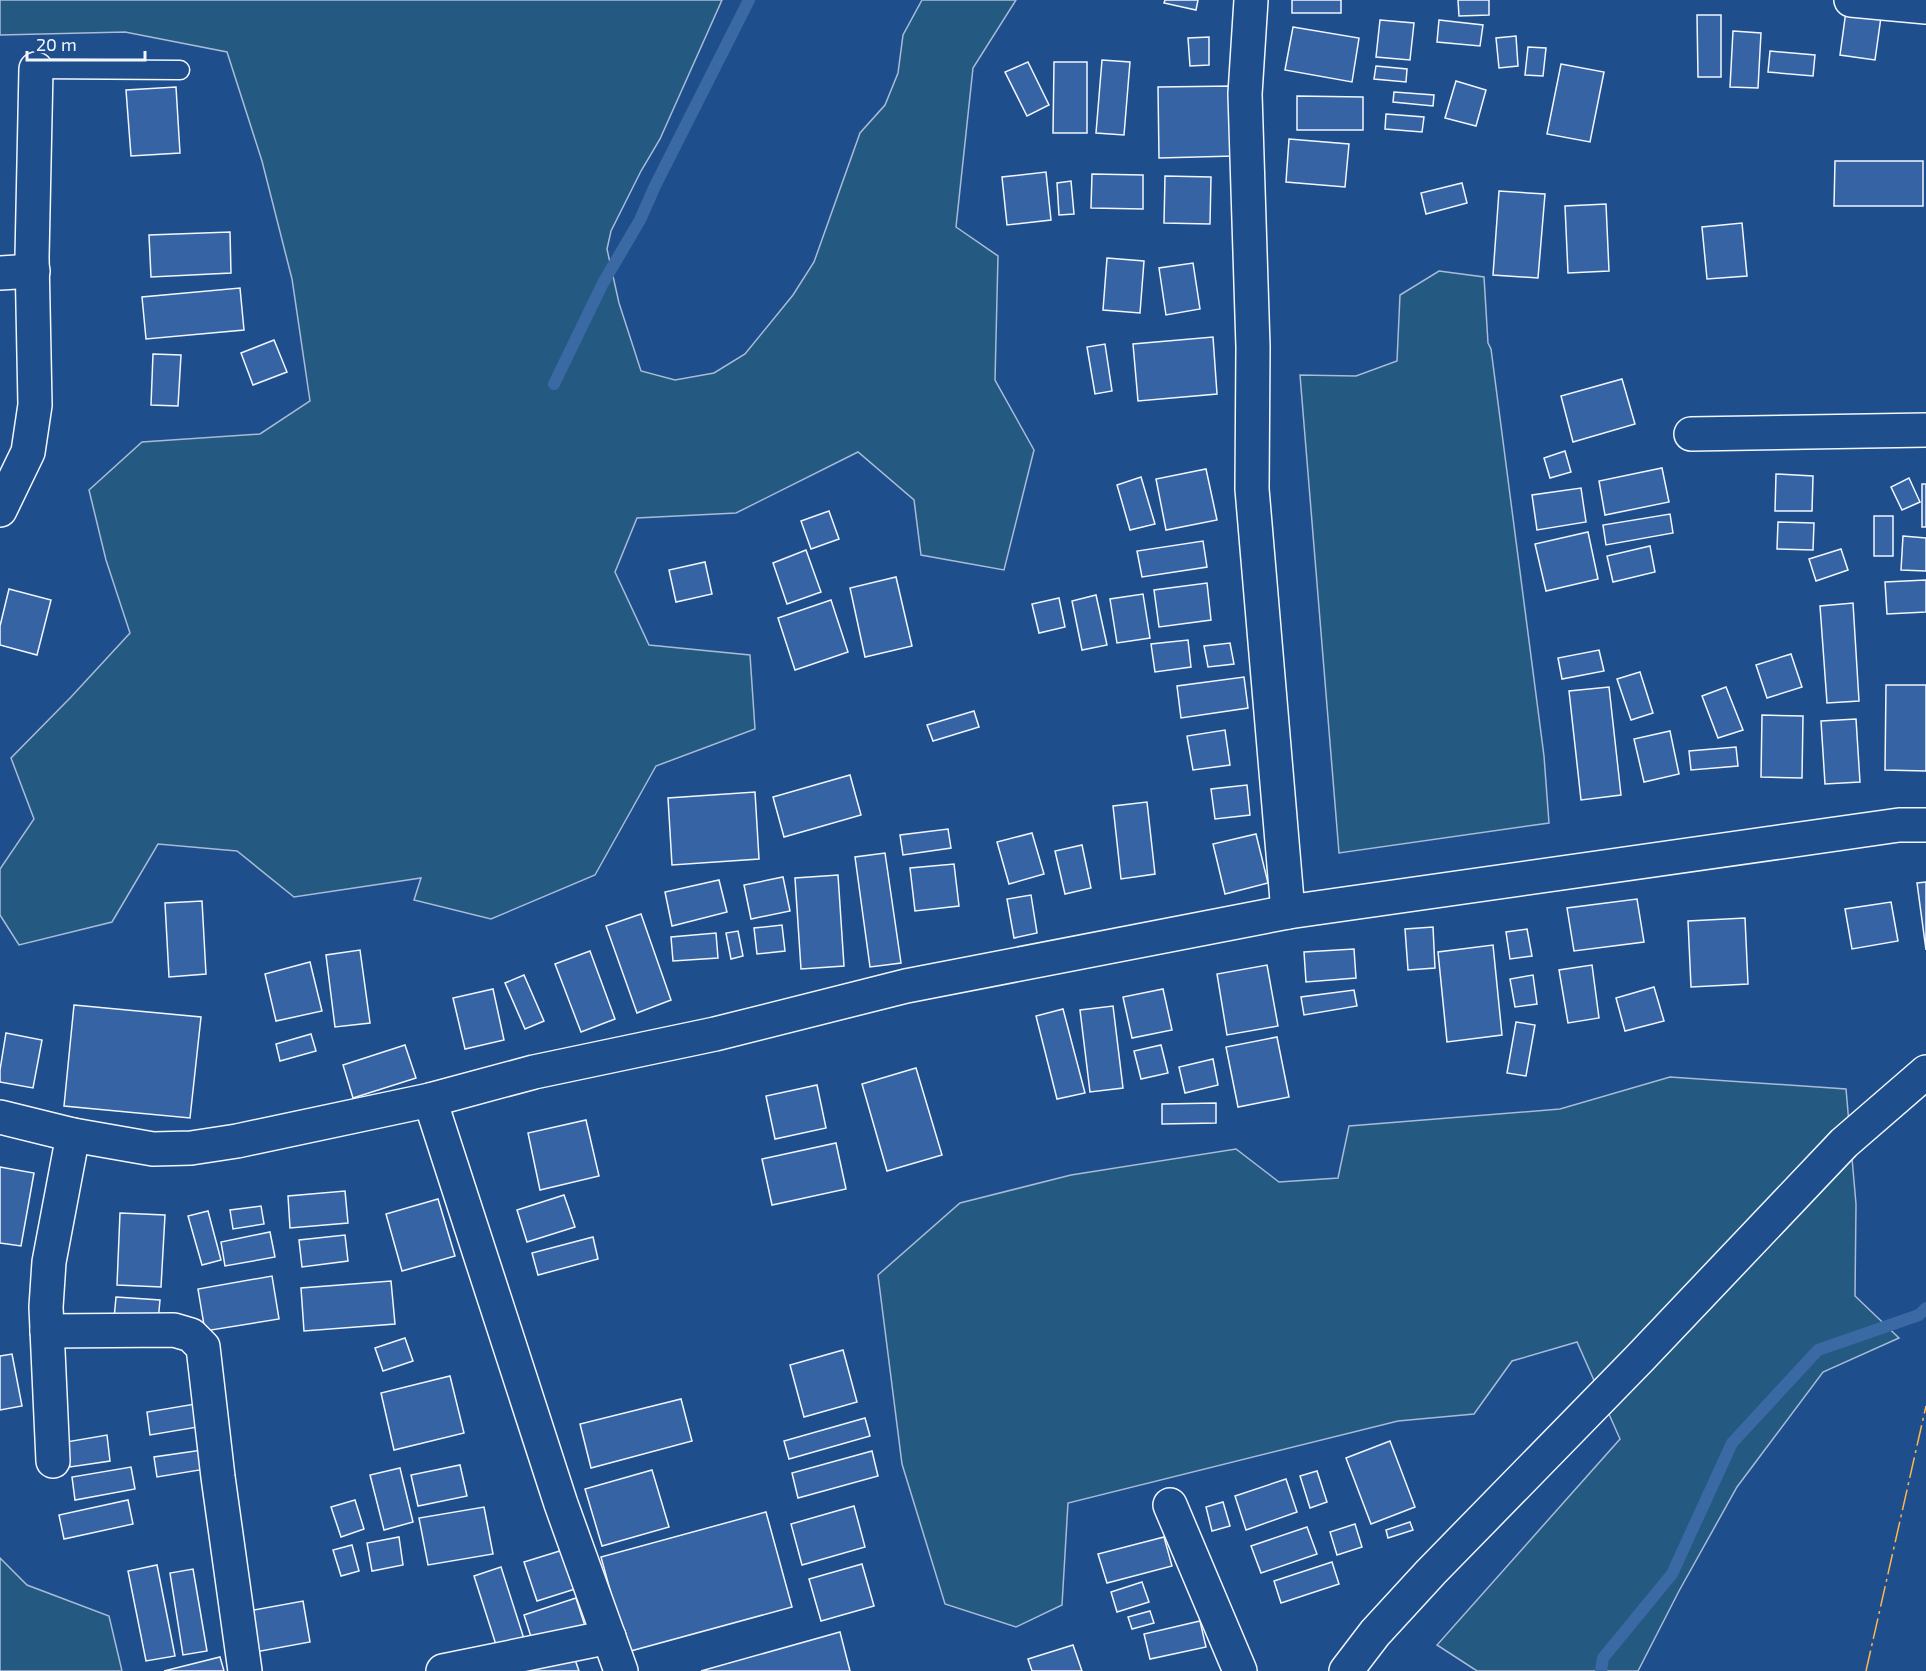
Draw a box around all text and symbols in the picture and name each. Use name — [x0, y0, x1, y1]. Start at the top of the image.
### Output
scale bar — [27, 24, 146, 62]
text: 20 m — [36, 33, 77, 55]

